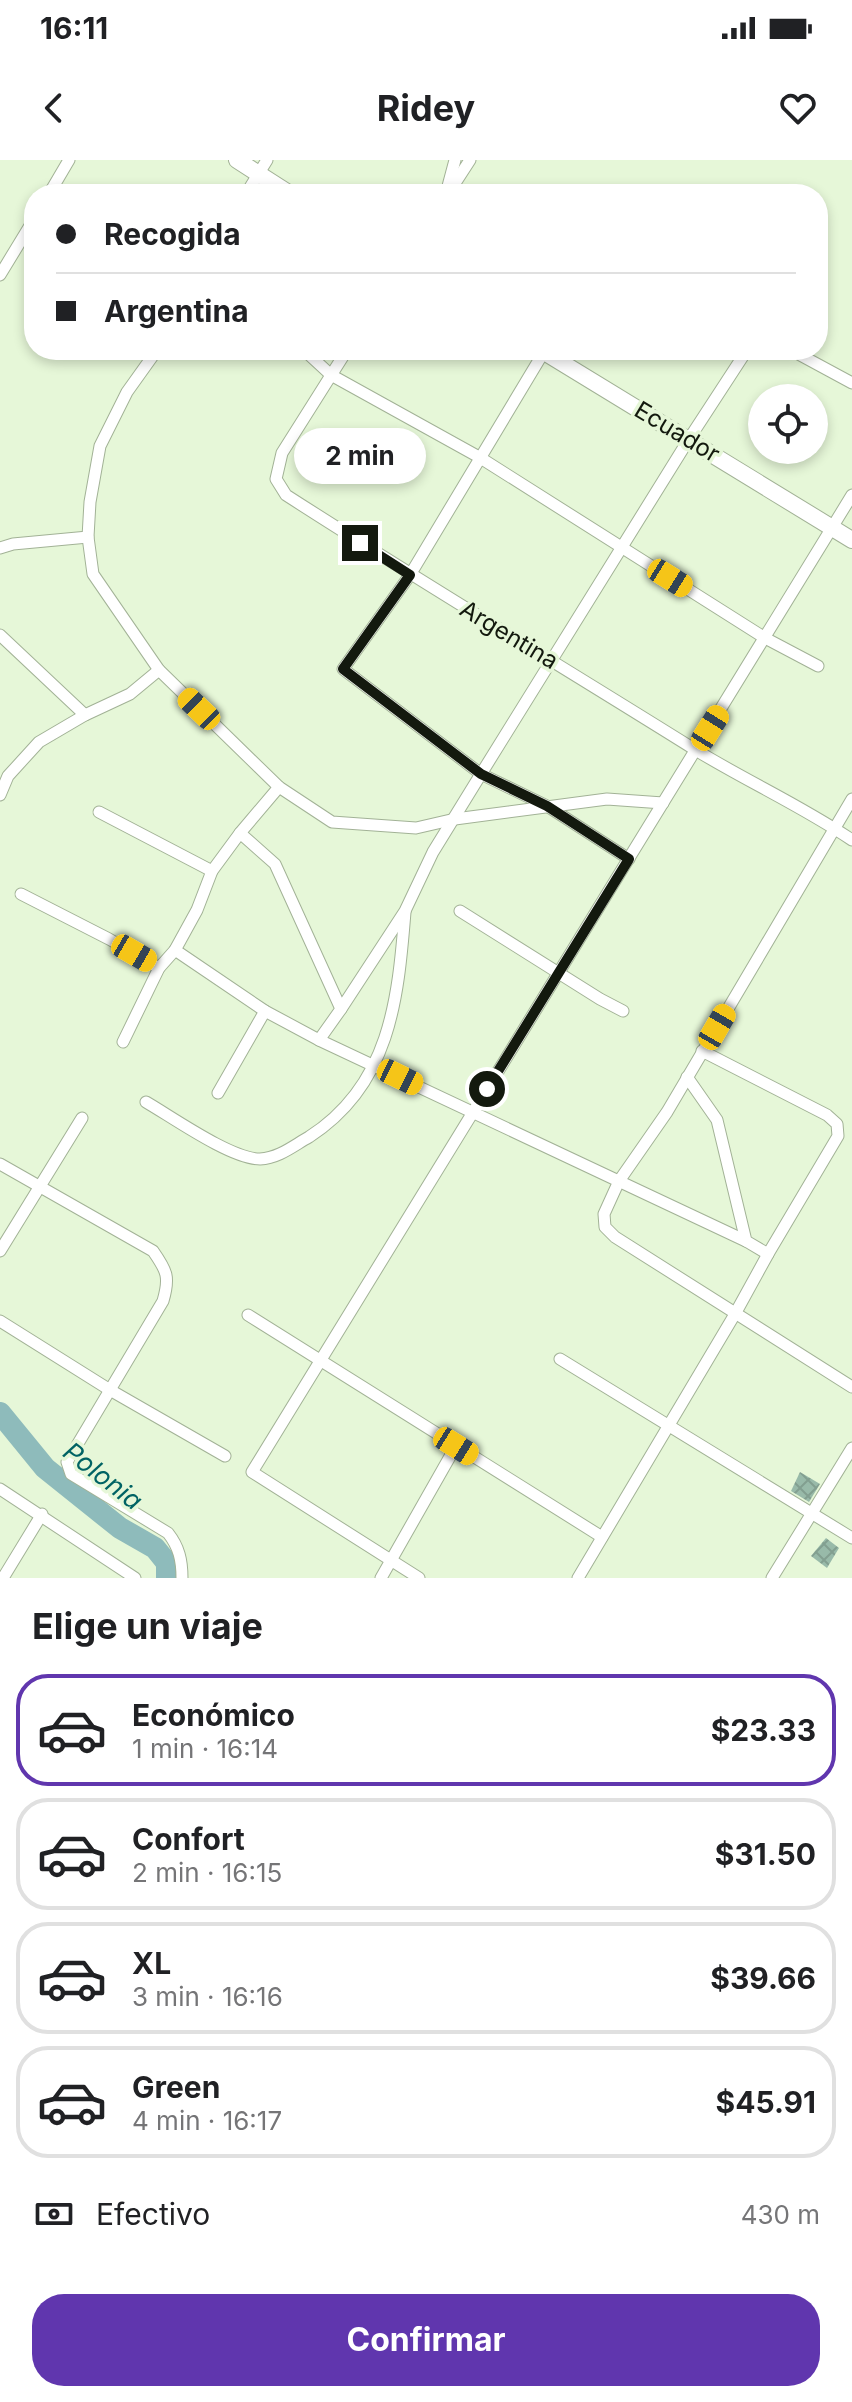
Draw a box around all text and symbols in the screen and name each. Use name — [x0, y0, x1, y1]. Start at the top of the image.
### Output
text: 16:11 — [40, 10, 108, 46]
icon: back — [32, 86, 76, 130]
text: Ridey — [377, 86, 475, 130]
icon: heart — [776, 86, 820, 130]
text: Recogida — [104, 216, 241, 252]
text: Argentina — [104, 293, 249, 329]
map controls — [748, 384, 828, 464]
button: locate — [748, 384, 828, 464]
street label: Ecuador — [630, 395, 725, 468]
callout: 2 min — [294, 427, 426, 483]
text: 2 min — [325, 440, 395, 471]
route end — [342, 525, 378, 561]
car — [643, 555, 697, 601]
street label: Argentina — [455, 594, 564, 675]
car — [173, 684, 225, 734]
car — [687, 701, 733, 755]
car — [107, 931, 161, 975]
car — [695, 1000, 739, 1054]
car — [373, 1056, 427, 1098]
route start — [469, 1071, 505, 1107]
car — [429, 1423, 483, 1469]
water label: Polonia — [58, 1435, 149, 1516]
text: Elige un viaje — [32, 1604, 263, 1648]
icon: car — [36, 1694, 108, 1766]
text: Económico — [132, 1697, 295, 1733]
text: $23.33 — [711, 1712, 816, 1748]
text: 1 min · 16:14 — [132, 1733, 278, 1764]
icon: car — [36, 1818, 108, 1890]
text: Confort — [132, 1821, 245, 1857]
text: $31.50 — [715, 1836, 816, 1872]
text: 2 min · 16:15 — [132, 1857, 282, 1888]
icon: car — [36, 1942, 108, 2014]
text: XL — [132, 1945, 171, 1981]
text: $39.66 — [710, 1960, 816, 1996]
text: 3 min · 16:16 — [132, 1981, 283, 2012]
icon: car — [36, 2066, 108, 2138]
text: Green — [132, 2069, 220, 2105]
text: $45.91 — [716, 2084, 816, 2120]
text: 4 min · 16:17 — [132, 2105, 282, 2136]
icon: cash — [32, 2192, 76, 2236]
text: Efectivo — [96, 2196, 210, 2232]
text: 430 m — [741, 2199, 820, 2230]
button: Confirmar — [32, 2294, 820, 2386]

